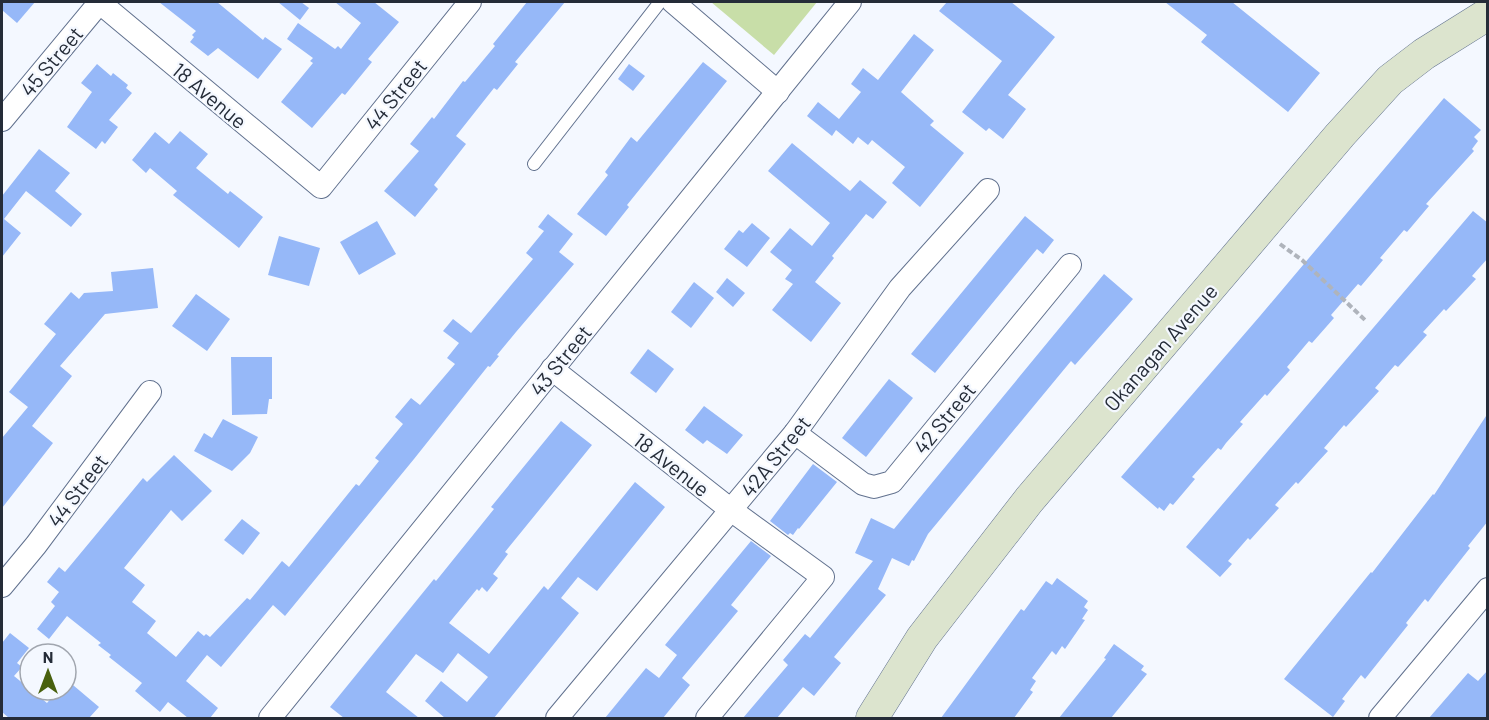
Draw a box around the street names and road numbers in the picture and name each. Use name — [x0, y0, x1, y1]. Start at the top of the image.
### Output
street label: 45 Street — [14, 21, 88, 101]
street label: 44 Street — [359, 53, 431, 135]
street label: 18 Avenue — [168, 57, 252, 133]
street label: Okanagan Avenue — [1098, 278, 1222, 416]
street label: 43 Street — [524, 320, 596, 400]
street label: 42 Street — [908, 377, 980, 459]
street label: 42A Street — [735, 410, 815, 502]
street label: 18 Avenue — [629, 427, 715, 501]
street label: 44 Street — [42, 449, 112, 531]

